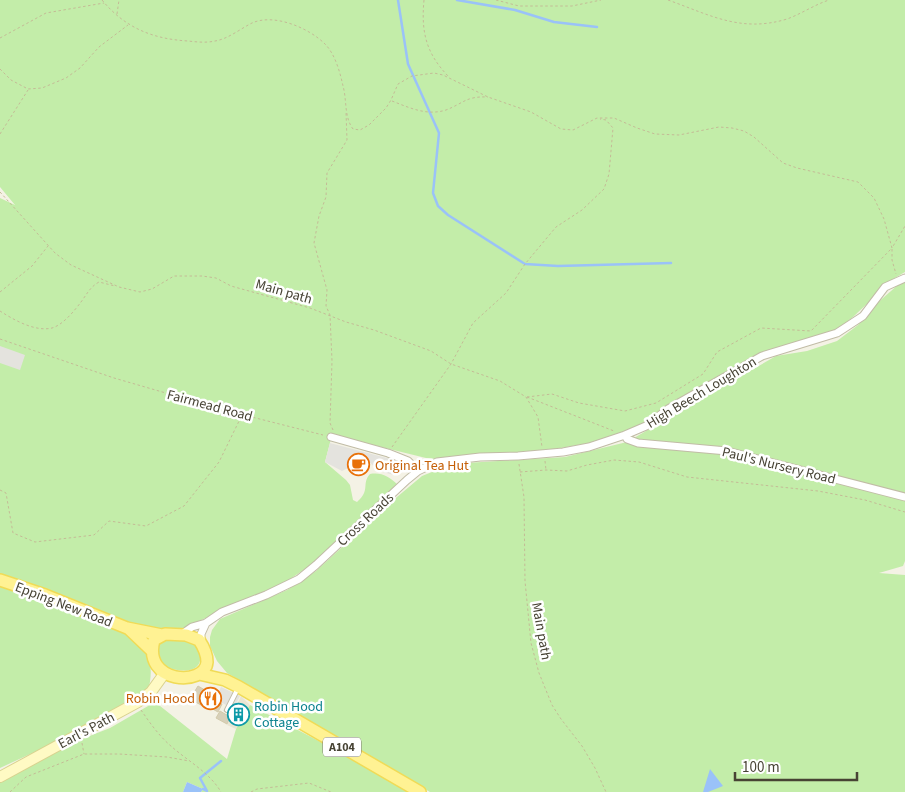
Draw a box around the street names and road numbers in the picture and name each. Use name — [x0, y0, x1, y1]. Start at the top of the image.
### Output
street label: Main path — [253, 274, 314, 310]
street label: High Beech Loughton — [643, 352, 760, 434]
street label: Fairmead Road — [165, 385, 255, 427]
street label: Paul's Nursery Road — [720, 442, 838, 490]
street label: Cross Roads — [333, 488, 398, 551]
street label: Epping New Road — [12, 577, 115, 633]
street label: Main path — [526, 601, 556, 661]
street label: Earl's Path — [55, 708, 118, 754]
road number: A104 — [323, 738, 361, 756]

